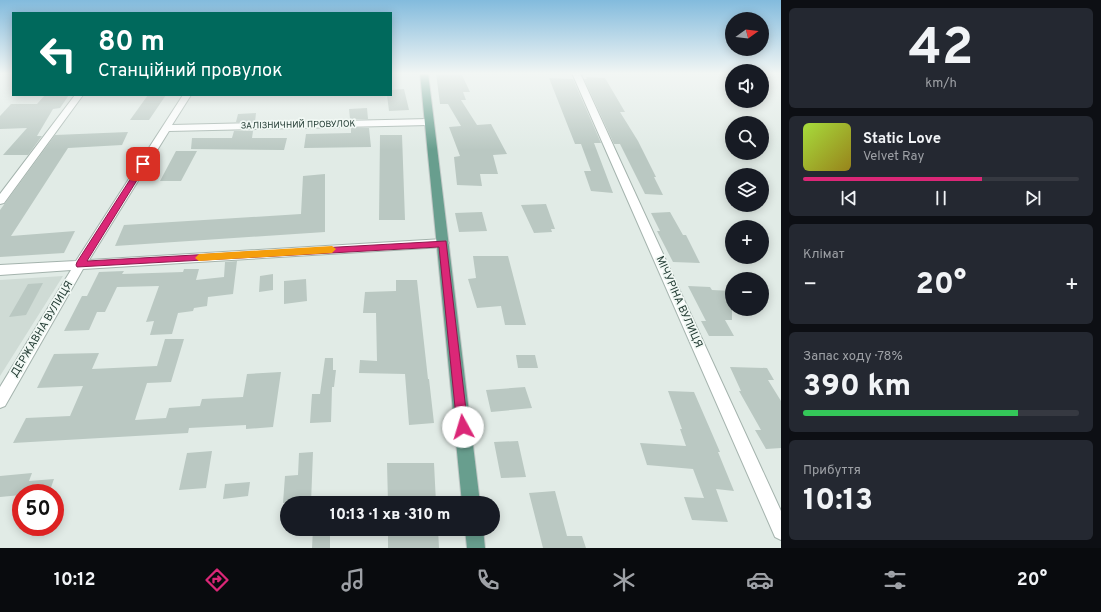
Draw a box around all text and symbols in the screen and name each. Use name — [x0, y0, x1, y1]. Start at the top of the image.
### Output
north arrow — [725, 12, 769, 56]
map controls — [725, 12, 769, 316]
text: 42 — [908, 17, 974, 83]
text: 80 m — [98, 25, 165, 61]
icon: left — [32, 28, 84, 80]
text: Станційний провулок — [98, 60, 282, 83]
button: sound — [725, 64, 769, 108]
text: km/h — [925, 76, 957, 92]
button: search — [725, 116, 769, 160]
street label: ЗАЛІЗНИЧНИЙ ПРОВУЛОК — [241, 117, 355, 131]
text: Static Love — [863, 130, 941, 149]
pin — [126, 147, 160, 181]
text: Velvet Ray — [863, 149, 924, 165]
icon: arrive — [132, 153, 154, 175]
button: layers — [725, 168, 769, 212]
icon: previous — [838, 187, 860, 209]
icon: pause — [930, 187, 952, 209]
icon: next — [1022, 187, 1044, 209]
button: + — [725, 220, 769, 264]
text: Клімат — [803, 247, 845, 263]
street label: МІЧУРІНА ВУЛИЦЯ — [653, 254, 705, 350]
text: 20° — [916, 267, 966, 304]
button: − — [725, 272, 769, 316]
text: − — [803, 272, 817, 299]
text: + — [1065, 272, 1079, 299]
street label: ДЕРЖАВНА ВУЛИЦЯ — [8, 278, 76, 380]
text: Запас ходу · 78% — [803, 349, 903, 365]
text: 390 km — [803, 369, 911, 406]
position arrow — [442, 406, 484, 448]
text: Прибуття — [803, 463, 861, 479]
text: 10:13 — [803, 483, 873, 520]
speed limit sign: 50 — [12, 484, 64, 536]
text: 10:13 · 1 хв · 310 m — [330, 506, 450, 525]
icon: directions — [203, 566, 231, 594]
icon: music — [339, 566, 367, 594]
icon: phone — [474, 566, 502, 594]
icon: climate — [610, 566, 638, 594]
icon: car — [746, 566, 774, 594]
icon: filters — [881, 566, 909, 594]
text: 10:12 — [54, 569, 95, 592]
text: 20° — [1017, 569, 1047, 592]

